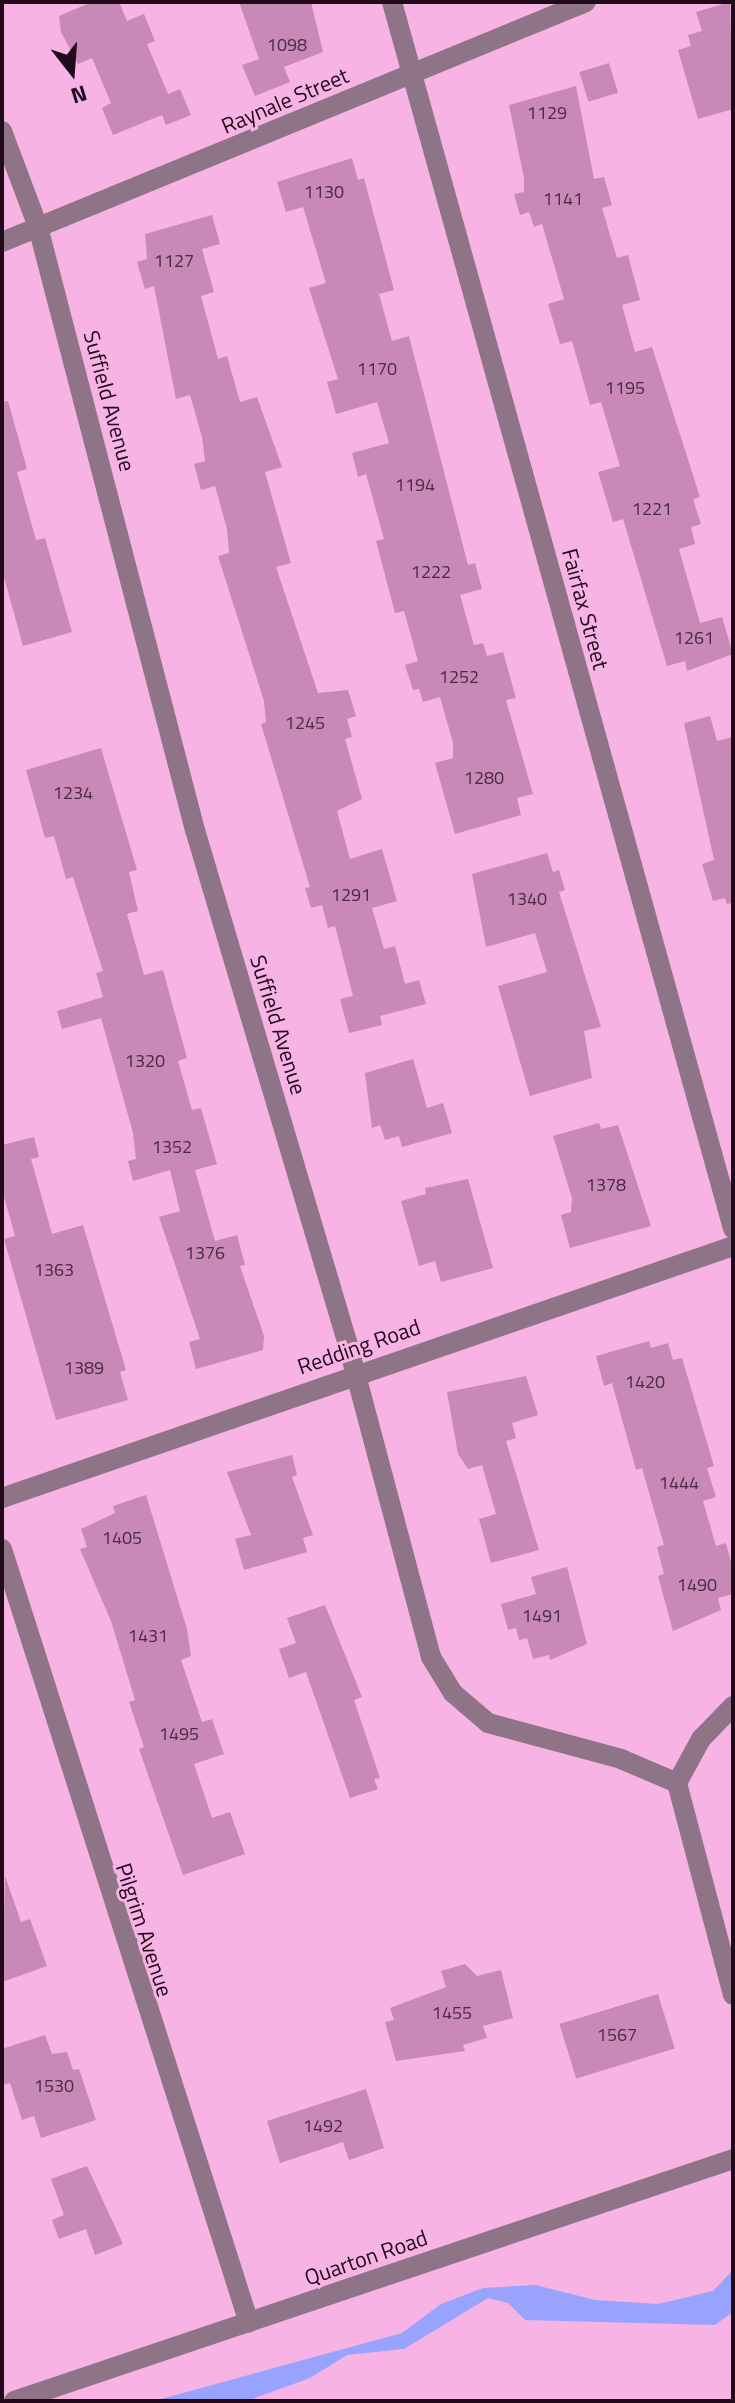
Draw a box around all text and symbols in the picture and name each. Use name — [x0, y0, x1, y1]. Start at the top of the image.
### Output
north arrow — [32, 32, 112, 112]
house number: 1098 — [267, 34, 307, 56]
street label: Raynale Street — [217, 62, 353, 140]
text: N — [67, 76, 91, 113]
house number: 1129 — [527, 102, 567, 124]
house number: 1130 — [304, 181, 344, 203]
house number: 1141 — [543, 188, 583, 210]
house number: 1127 — [154, 250, 194, 272]
street label: Suffield Avenue — [78, 328, 140, 474]
house number: 1170 — [357, 358, 397, 380]
house number: 1195 — [605, 377, 645, 399]
house number: 1194 — [395, 474, 435, 496]
house number: 1221 — [632, 498, 672, 520]
street label: Fairfax Street — [556, 546, 614, 672]
house number: 1222 — [411, 561, 451, 583]
house number: 1261 — [674, 627, 714, 649]
house number: 1252 — [439, 666, 479, 688]
house number: 1245 — [285, 712, 325, 734]
house number: 1280 — [464, 767, 504, 789]
house number: 1234 — [53, 782, 93, 804]
house number: 1291 — [331, 884, 371, 906]
house number: 1340 — [507, 888, 547, 910]
street label: Suffield Avenue — [244, 952, 312, 1098]
house number: 1320 — [125, 1050, 165, 1072]
house number: 1352 — [152, 1136, 192, 1158]
house number: 1378 — [586, 1174, 626, 1196]
house number: 1376 — [185, 1242, 225, 1264]
house number: 1363 — [34, 1259, 74, 1281]
street label: Redding Road — [294, 1314, 424, 1380]
house number: 1389 — [64, 1357, 104, 1379]
house number: 1420 — [625, 1371, 665, 1393]
house number: 1444 — [659, 1472, 699, 1494]
house number: 1405 — [102, 1527, 142, 1549]
house number: 1490 — [677, 1574, 717, 1596]
house number: 1491 — [522, 1605, 562, 1627]
house number: 1431 — [128, 1625, 168, 1647]
house number: 1495 — [159, 1723, 199, 1745]
street label: Pilgrim Avenue — [110, 1860, 178, 2000]
house number: 1455 — [432, 2002, 472, 2024]
house number: 1567 — [597, 2024, 637, 2046]
house number: 1530 — [34, 2075, 74, 2097]
house number: 1492 — [303, 2115, 343, 2137]
street label: Quarton Road — [301, 2225, 431, 2291]

